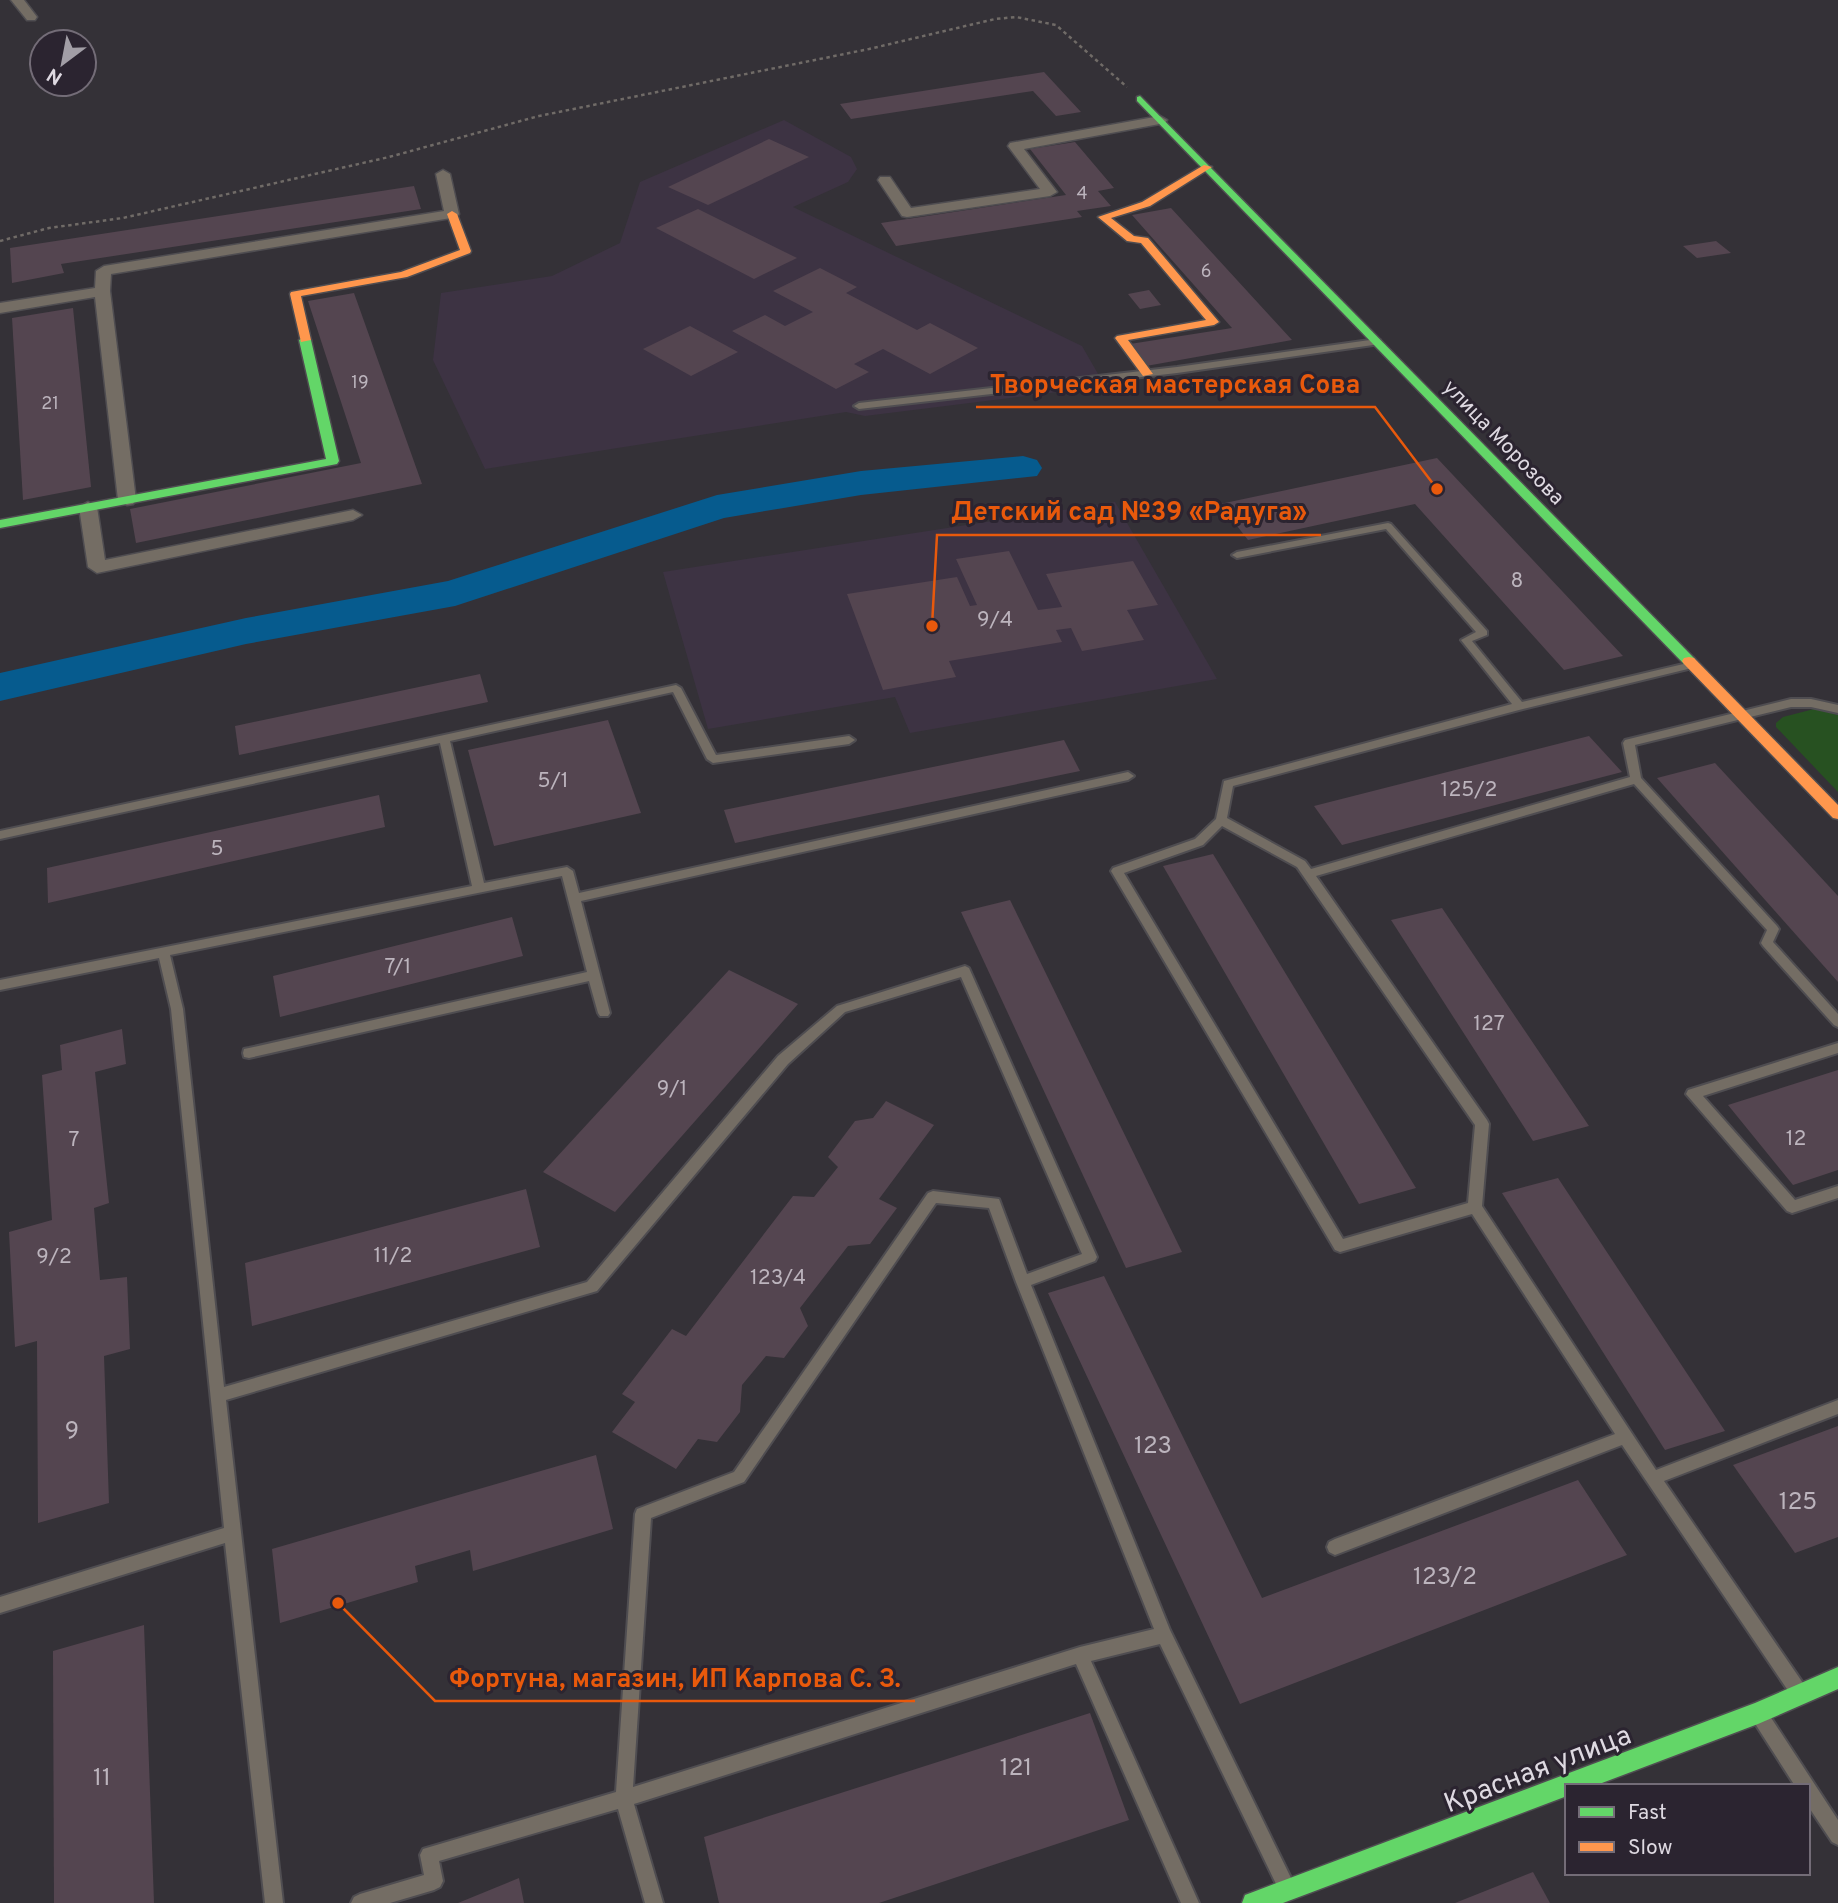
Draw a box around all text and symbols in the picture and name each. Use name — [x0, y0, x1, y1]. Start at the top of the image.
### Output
north arrow — [28, 28, 98, 98]
text: N — [43, 62, 67, 90]
house number: 4 — [1076, 183, 1088, 206]
house number: 6 — [1201, 261, 1211, 284]
callout: Творческая мастерская Сова — [976, 360, 1375, 407]
text: Творческая мастерская Сова — [990, 370, 1360, 403]
house number: 19 — [351, 372, 369, 395]
street label: улица Морозова — [1436, 375, 1570, 511]
house number: 21 — [41, 393, 59, 416]
callout: Детский сад №39 «Радуга» — [937, 488, 1321, 535]
text: Детский сад №39 «Радуга» — [951, 497, 1307, 530]
house number: 8 — [1511, 568, 1523, 595]
house number: 9/4 — [977, 607, 1013, 634]
house number: 5/1 — [537, 768, 569, 795]
house number: 125/2 — [1441, 777, 1497, 804]
house number: 5 — [210, 836, 224, 863]
house number: 7/1 — [385, 954, 411, 981]
house number: 127 — [1473, 1011, 1505, 1038]
house number: 9/1 — [657, 1076, 687, 1103]
house number: 12 — [1786, 1126, 1806, 1153]
house number: 7 — [69, 1127, 80, 1154]
house number: 11/2 — [374, 1243, 412, 1270]
house number: 9/2 — [36, 1244, 72, 1271]
house number: 123/4 — [750, 1265, 806, 1292]
house number: 9 — [65, 1417, 79, 1447]
house number: 123 — [1134, 1432, 1172, 1462]
house number: 125 — [1779, 1488, 1817, 1518]
house number: 123/2 — [1413, 1563, 1477, 1593]
callout: Фортуна, магазин, ИП Карпова С. З. — [435, 1654, 915, 1701]
text: Фортуна, магазин, ИП Карпова С. З. — [449, 1664, 901, 1697]
street label: Красная улица — [1439, 1719, 1637, 1823]
house number: 121 — [1000, 1754, 1032, 1784]
house number: 11 — [93, 1764, 111, 1794]
legend — [1565, 1784, 1810, 1875]
text: Fast — [1628, 1800, 1667, 1827]
text: Slow — [1628, 1835, 1673, 1862]

